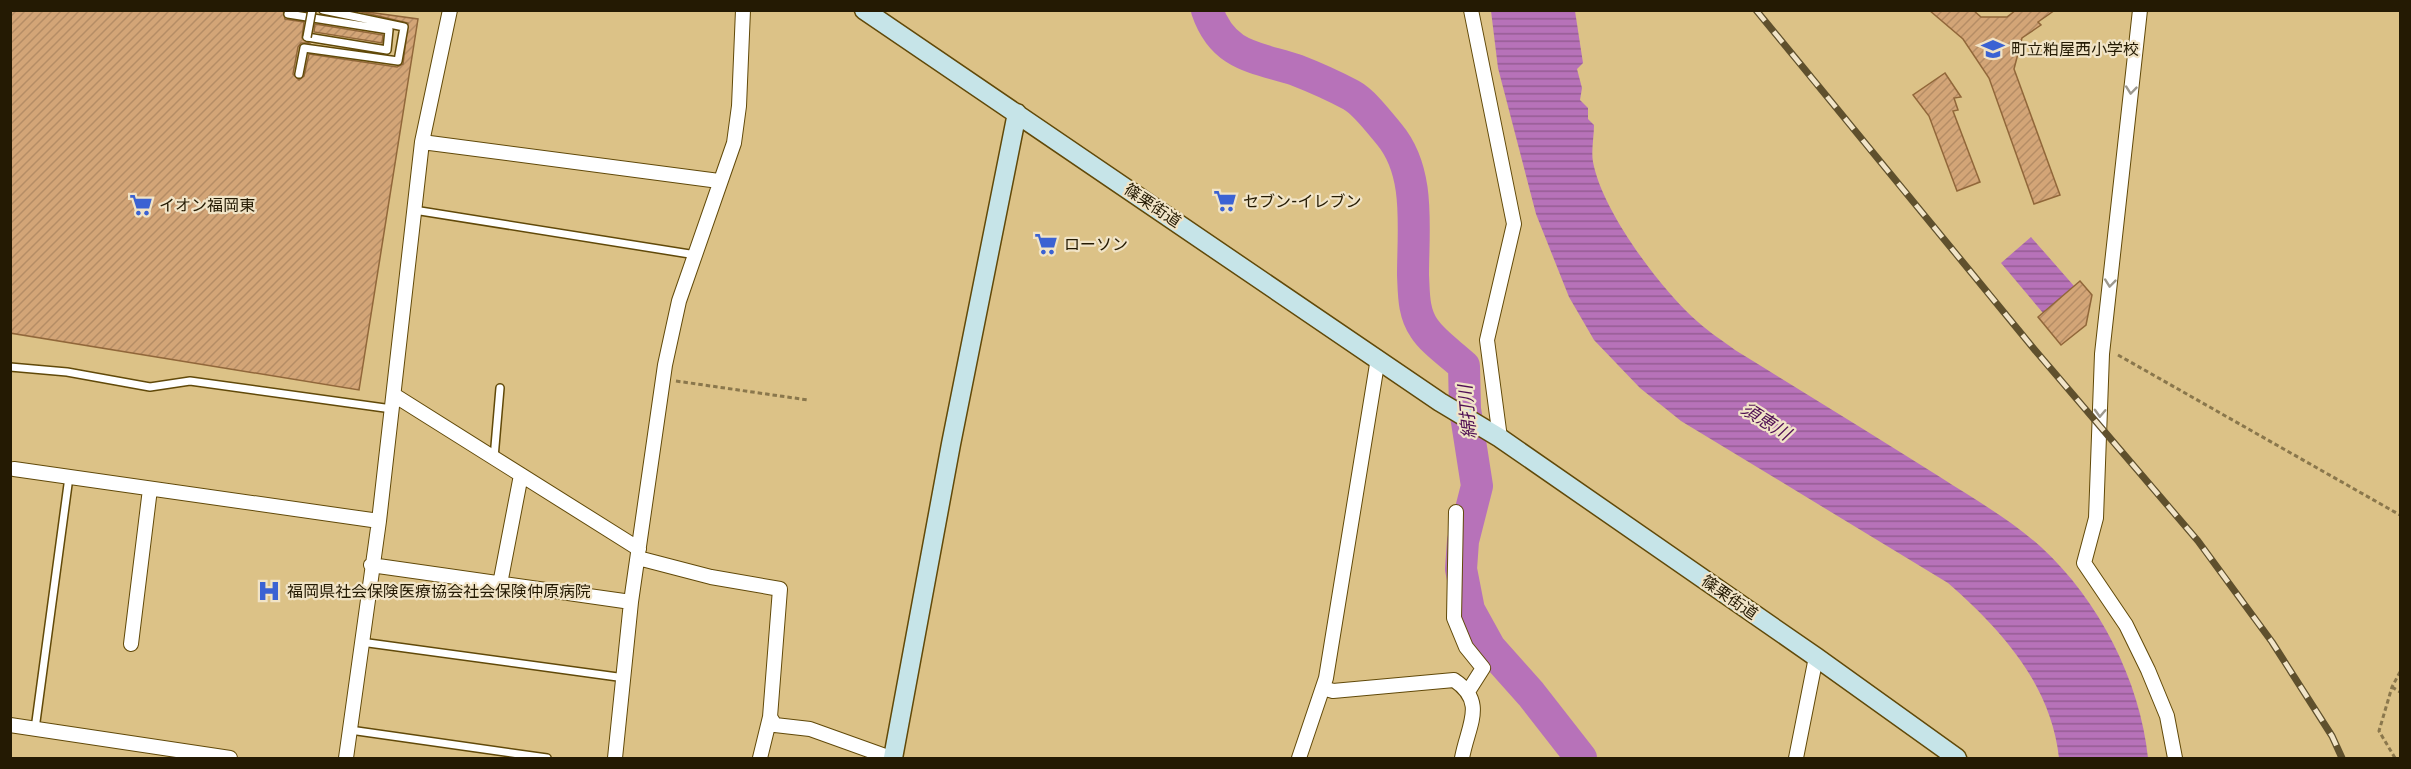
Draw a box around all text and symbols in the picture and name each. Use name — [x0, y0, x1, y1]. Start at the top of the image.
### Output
school or university icon: 町立粕屋西小学校 — [1980, 36, 2006, 62]
place label: 町立粕屋西小学校 — [2011, 39, 2139, 59]
one-way arrow — [2125, 85, 2138, 94]
street label: 篠栗街道 — [1121, 179, 1185, 231]
supermarket icon: セブン-イレブン — [1212, 188, 1238, 214]
place label: セブン-イレブン — [1243, 191, 1361, 211]
supermarket icon: イオン福岡東 — [128, 192, 154, 218]
place label: イオン福岡東 — [159, 195, 255, 215]
supermarket icon: ローソン — [1033, 231, 1059, 257]
place label: ローソン — [1064, 234, 1128, 254]
one-way arrow — [2104, 279, 2117, 288]
water label: 綿打川 — [1453, 382, 1481, 440]
water label: 須恵川 — [1737, 397, 1797, 446]
one-way arrow — [2093, 408, 2106, 417]
street label: 篠栗街道 — [1698, 570, 1762, 624]
hospital icon: 福岡県社会保険医療協会社会保険仲原病院 — [256, 578, 282, 604]
place label: 福岡県社会保険医療協会社会保険仲原病院 — [287, 581, 591, 601]

